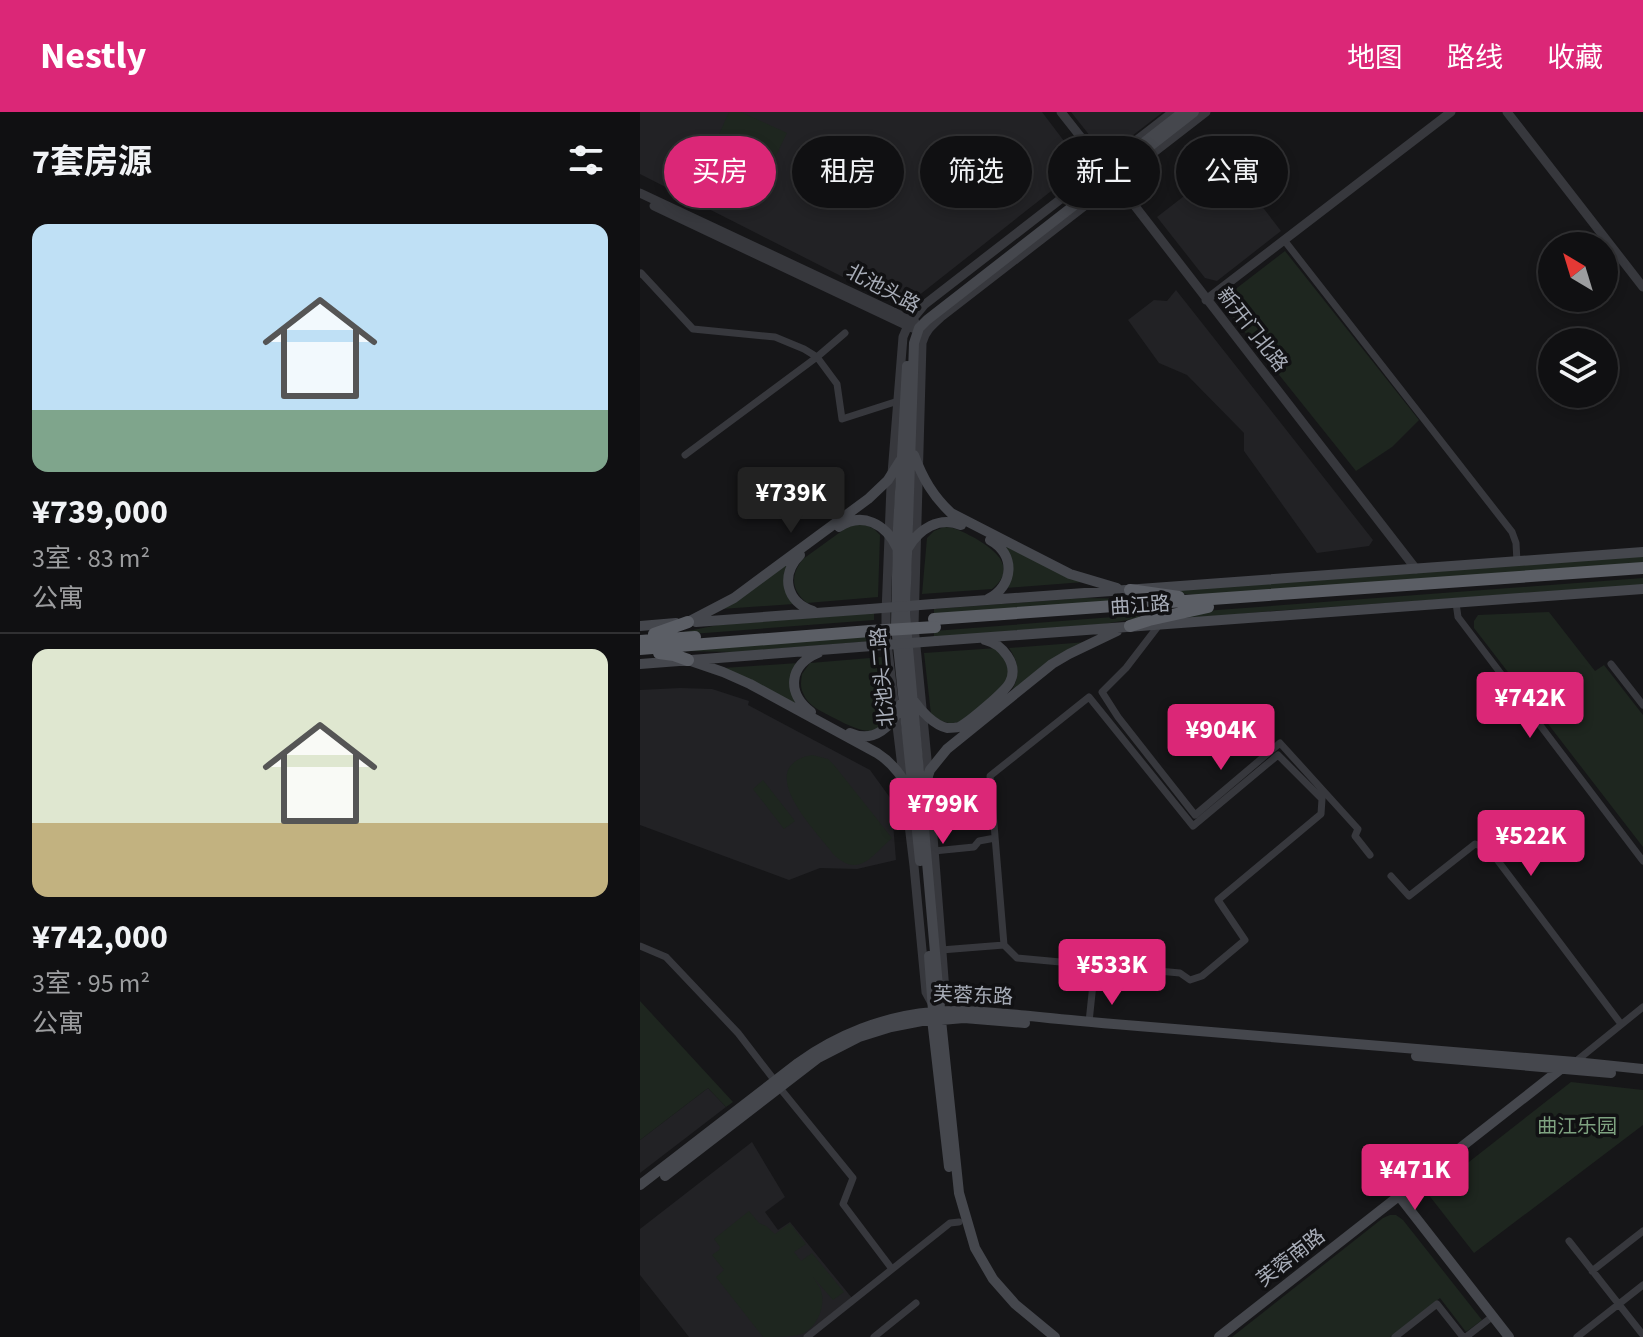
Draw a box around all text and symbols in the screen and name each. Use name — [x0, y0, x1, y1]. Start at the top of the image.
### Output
text: Nestly — [40, 29, 146, 83]
text: 地图 — [1347, 38, 1403, 78]
text: 路线 — [1447, 38, 1503, 78]
text: 收藏 — [1547, 38, 1603, 78]
chip: 买房 — [664, 136, 776, 208]
chip: 租房 — [792, 136, 904, 208]
chip: 筛选 — [920, 136, 1032, 208]
chip: 新上 — [1048, 136, 1160, 208]
chip: 公寓 — [1176, 136, 1288, 208]
text: 7套房源 — [32, 138, 152, 187]
icon: filters — [564, 138, 608, 182]
north arrow — [1538, 232, 1618, 312]
map controls — [1538, 232, 1618, 408]
street label: 北池头路 — [841, 258, 925, 320]
icon: home — [248, 276, 392, 420]
street label: 新开门北路 — [1210, 282, 1294, 378]
button: layers — [1538, 328, 1618, 408]
pin: ¥739K — [735, 467, 847, 535]
text: ¥739K — [756, 474, 826, 511]
text: ¥739,000 — [32, 488, 168, 537]
text: 3室 · 83 m² — [32, 540, 150, 577]
text: 公寓 — [32, 580, 84, 617]
street label: 曲江路 — [1109, 590, 1171, 622]
street label: 北池头二路 — [865, 626, 901, 728]
pin: ¥742K — [1474, 672, 1586, 740]
text: ¥742K — [1495, 679, 1565, 716]
icon: home — [248, 701, 392, 845]
pin: ¥904K — [1165, 704, 1277, 772]
text: ¥904K — [1186, 711, 1256, 748]
pin: ¥799K — [887, 778, 999, 846]
text: ¥799K — [908, 785, 978, 822]
pin: ¥522K — [1475, 810, 1587, 878]
text: ¥522K — [1496, 817, 1566, 854]
text: ¥742,000 — [32, 913, 168, 962]
pin: ¥533K — [1056, 939, 1168, 1007]
text: ¥533K — [1077, 946, 1147, 983]
text: 3室 · 95 m² — [32, 965, 150, 1002]
street label: 芙蓉东路 — [933, 981, 1013, 1011]
text: 公寓 — [32, 1005, 84, 1042]
park label: 曲江乐园 — [1537, 1113, 1617, 1141]
pin: ¥471K — [1359, 1144, 1471, 1212]
text: ¥471K — [1380, 1151, 1450, 1188]
street label: 芙蓉南路 — [1251, 1222, 1331, 1294]

